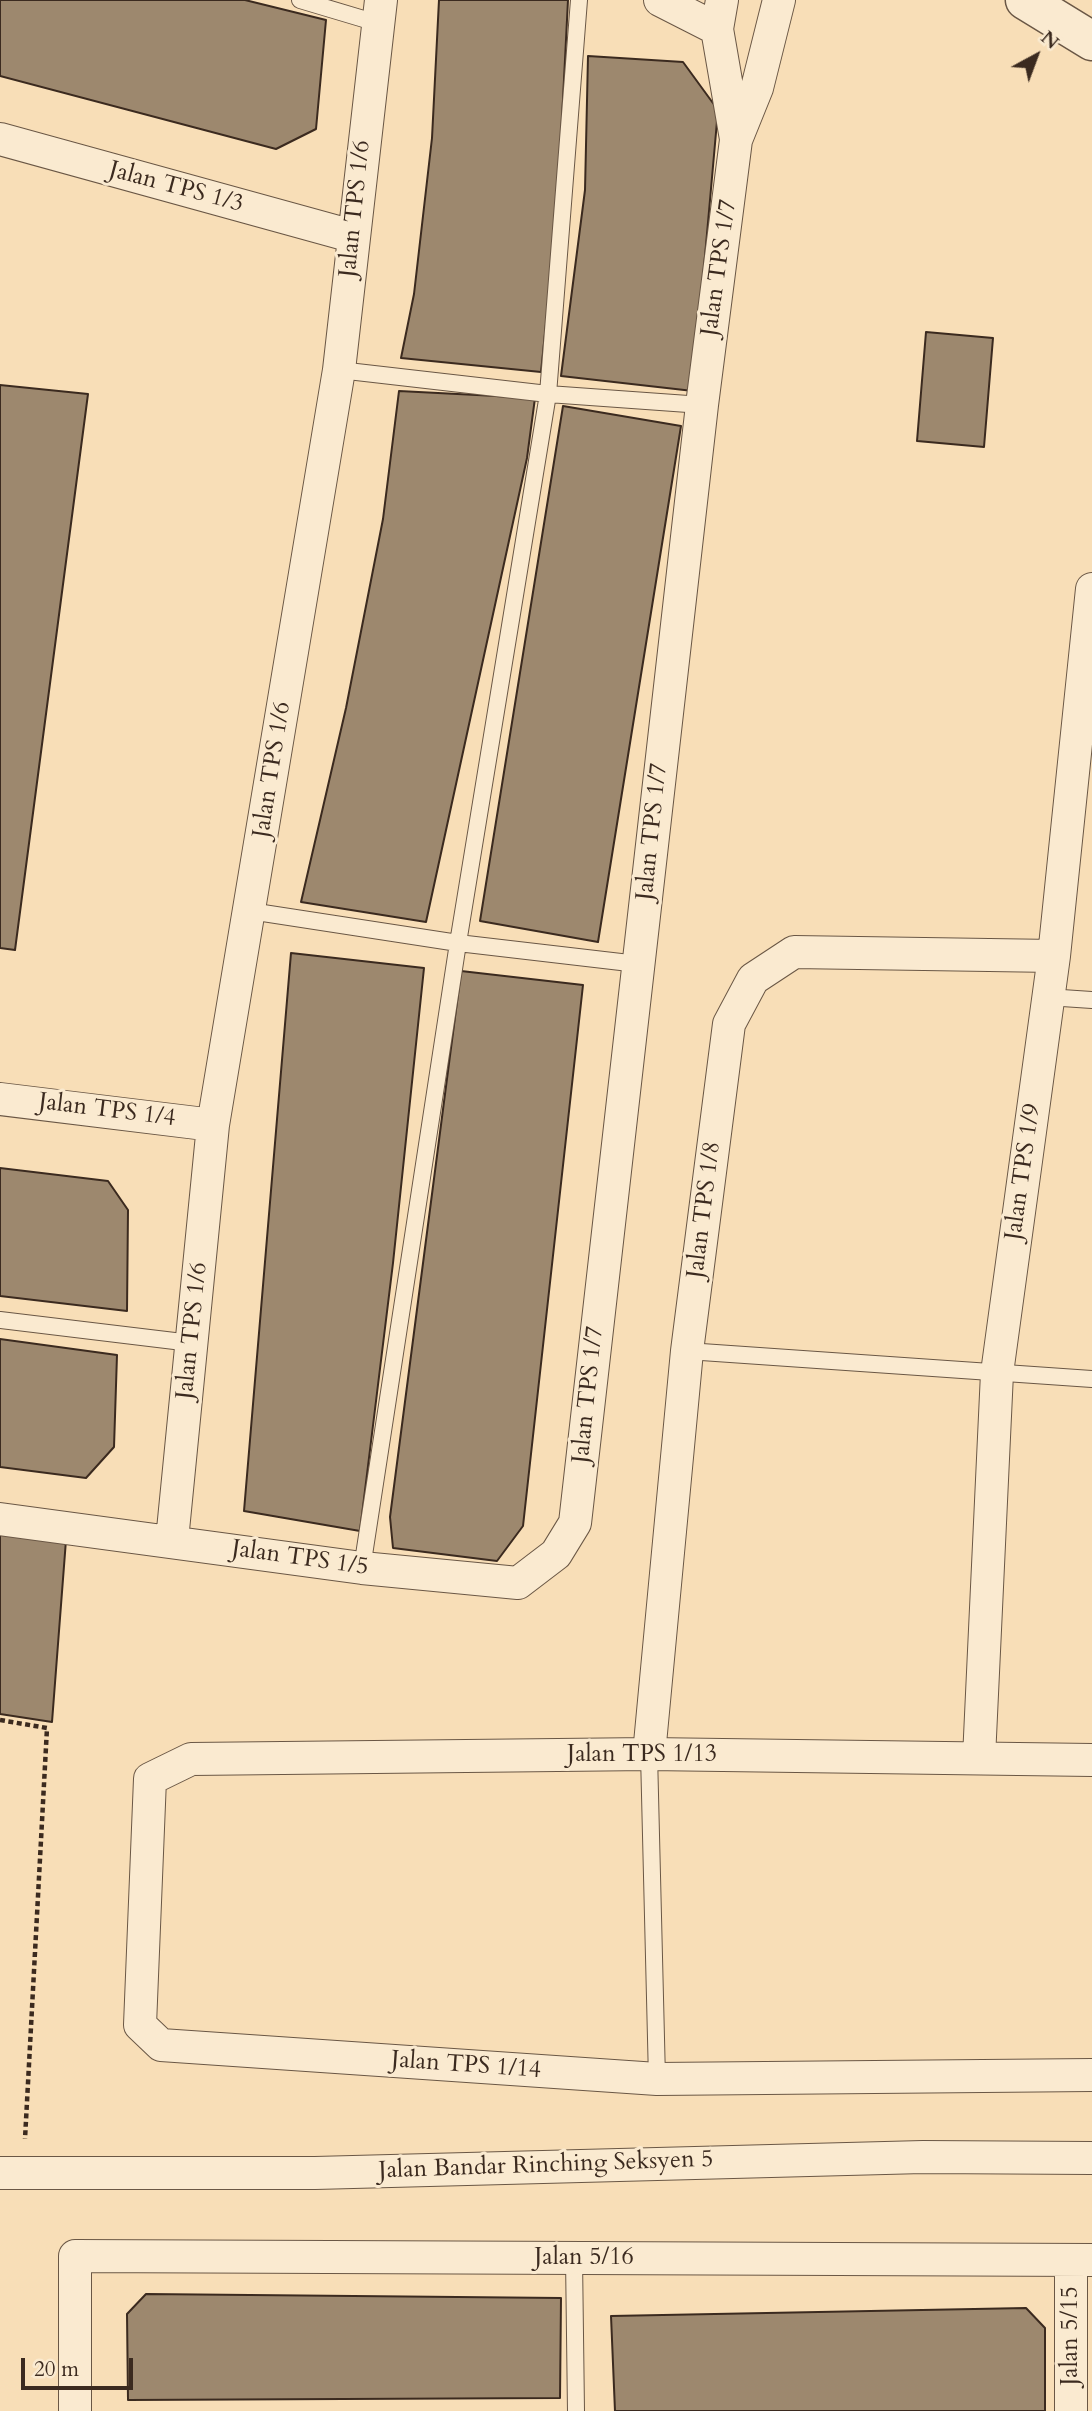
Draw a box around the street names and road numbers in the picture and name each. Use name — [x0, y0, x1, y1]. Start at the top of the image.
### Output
street label: Jalan TPS 1/6 — [334, 139, 378, 279]
street label: Jalan TPS 1/3 — [106, 156, 246, 220]
street label: Jalan TPS 1/7 — [696, 198, 744, 338]
street label: Jalan TPS 1/6 — [248, 700, 298, 840]
street label: Jalan TPS 1/7 — [631, 762, 675, 902]
street label: Jalan TPS 1/4 — [37, 1088, 177, 1134]
street label: Jalan TPS 1/9 — [1000, 1102, 1048, 1242]
street label: Jalan TPS 1/8 — [682, 1140, 728, 1280]
street label: Jalan TPS 1/6 — [171, 1261, 215, 1401]
street label: Jalan TPS 1/7 — [567, 1325, 611, 1465]
street label: Jalan TPS 1/5 — [230, 1535, 370, 1583]
street label: Jalan TPS 1/13 — [567, 1741, 717, 1769]
street label: Jalan TPS 1/14 — [390, 2046, 542, 2086]
street label: Jalan Bandar Rinching Seksyen 5 — [378, 2146, 714, 2186]
street label: Jalan 5/16 — [534, 2244, 634, 2272]
street label: Jalan 5/15 — [1057, 2286, 1085, 2386]

